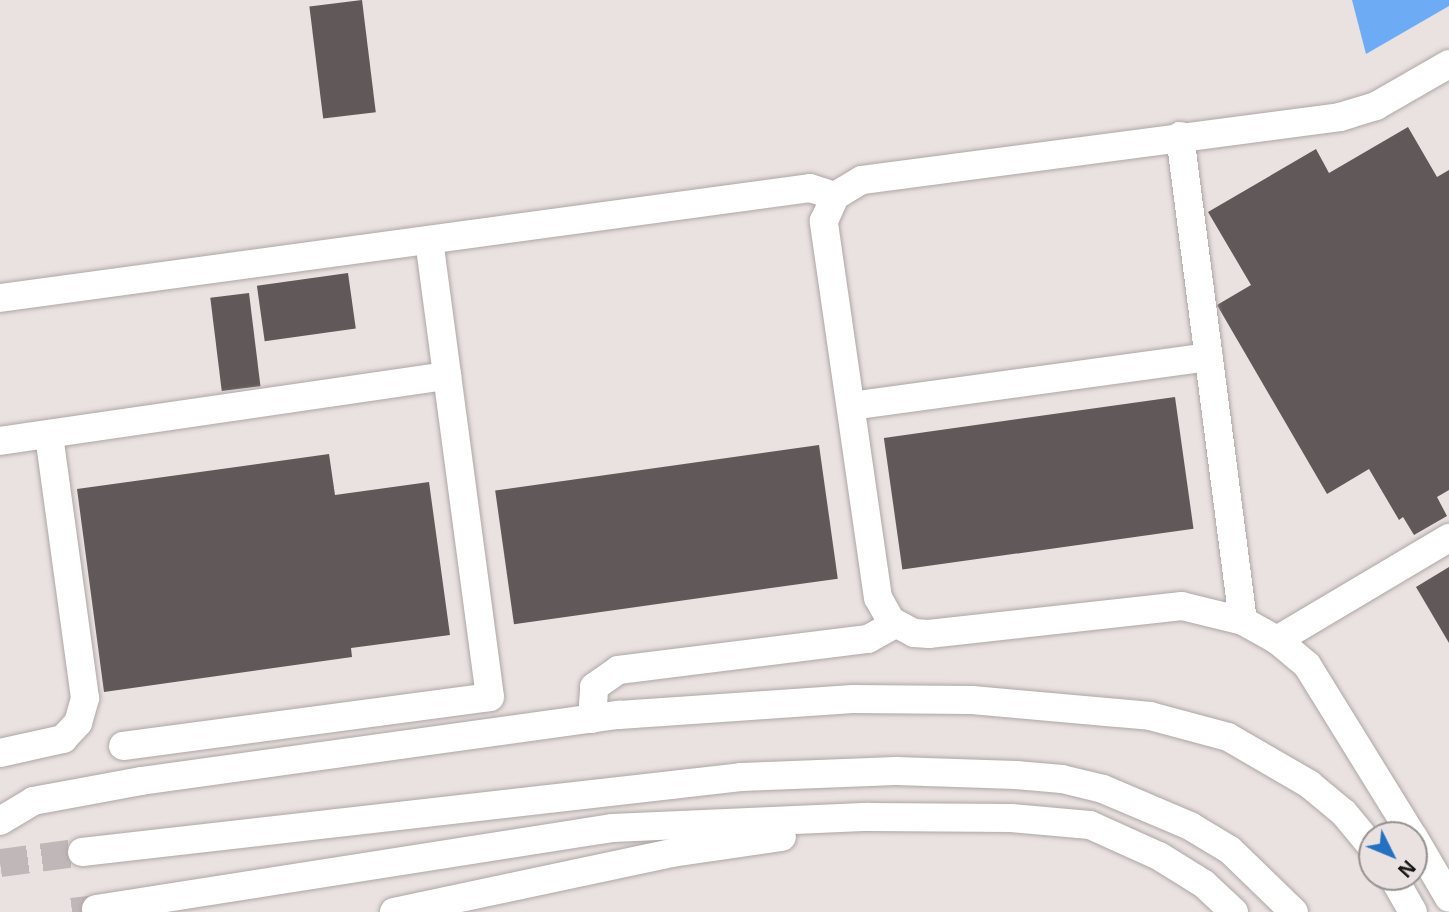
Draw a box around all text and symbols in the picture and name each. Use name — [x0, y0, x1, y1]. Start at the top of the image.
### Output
north arrow — [1358, 821, 1428, 891]
text: N — [1392, 854, 1422, 883]

